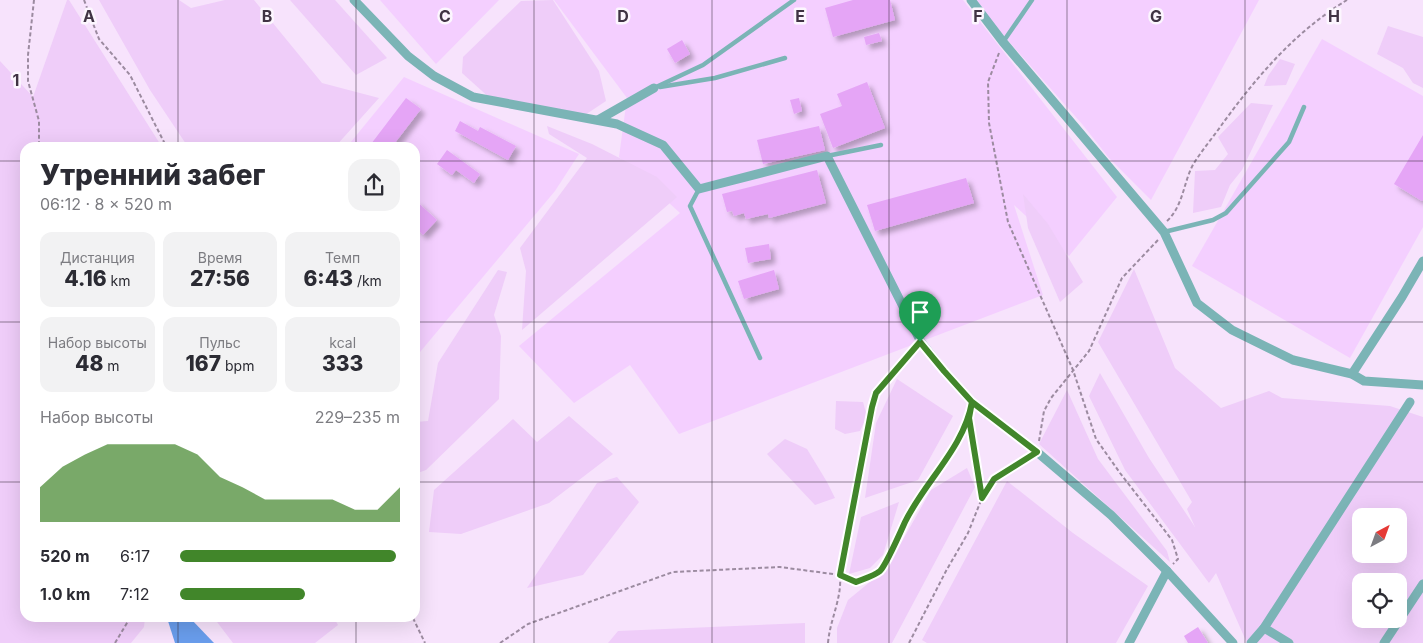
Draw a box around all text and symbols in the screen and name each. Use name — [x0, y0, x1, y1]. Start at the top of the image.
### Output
text: A — [83, 6, 95, 26]
text: B — [262, 6, 272, 26]
text: C — [439, 6, 451, 26]
text: D — [617, 6, 629, 26]
text: E — [795, 6, 805, 26]
text: F — [973, 6, 983, 26]
text: G — [1150, 6, 1162, 26]
text: H — [1328, 6, 1340, 26]
text: 1 — [13, 70, 19, 90]
text: Утренний забег — [40, 158, 265, 192]
button: share — [348, 159, 400, 211]
text: 06:12 · 8 × 520 m — [40, 194, 172, 214]
text: Дистанция — [60, 249, 135, 266]
text: Время — [198, 249, 242, 266]
text: Темп — [325, 249, 360, 266]
text: 4.16 — [64, 266, 107, 291]
text: 27:56 — [190, 266, 250, 291]
text: 6:43 — [303, 266, 353, 291]
text: km — [107, 272, 130, 289]
text: /km — [353, 272, 382, 289]
pin — [899, 291, 941, 342]
icon: arrive — [906, 298, 934, 326]
text: Набор высоты — [48, 334, 147, 351]
text: Пульс — [199, 334, 241, 351]
text: kcal — [329, 334, 356, 351]
text: 48 — [75, 351, 103, 376]
text: 167 — [186, 351, 221, 376]
text: 333 — [322, 351, 363, 376]
text: m — [103, 357, 120, 374]
text: bpm — [221, 357, 254, 374]
text: Набор высоты — [40, 407, 153, 427]
text: 229–235 m — [315, 407, 400, 427]
north arrow — [1352, 508, 1408, 562]
map controls — [1352, 508, 1407, 628]
text: 520 m — [40, 546, 89, 566]
text: 6:17 — [120, 546, 150, 566]
button: locate — [1352, 573, 1407, 628]
text: 1.0 km — [40, 584, 90, 604]
text: 7:12 — [120, 584, 149, 604]

